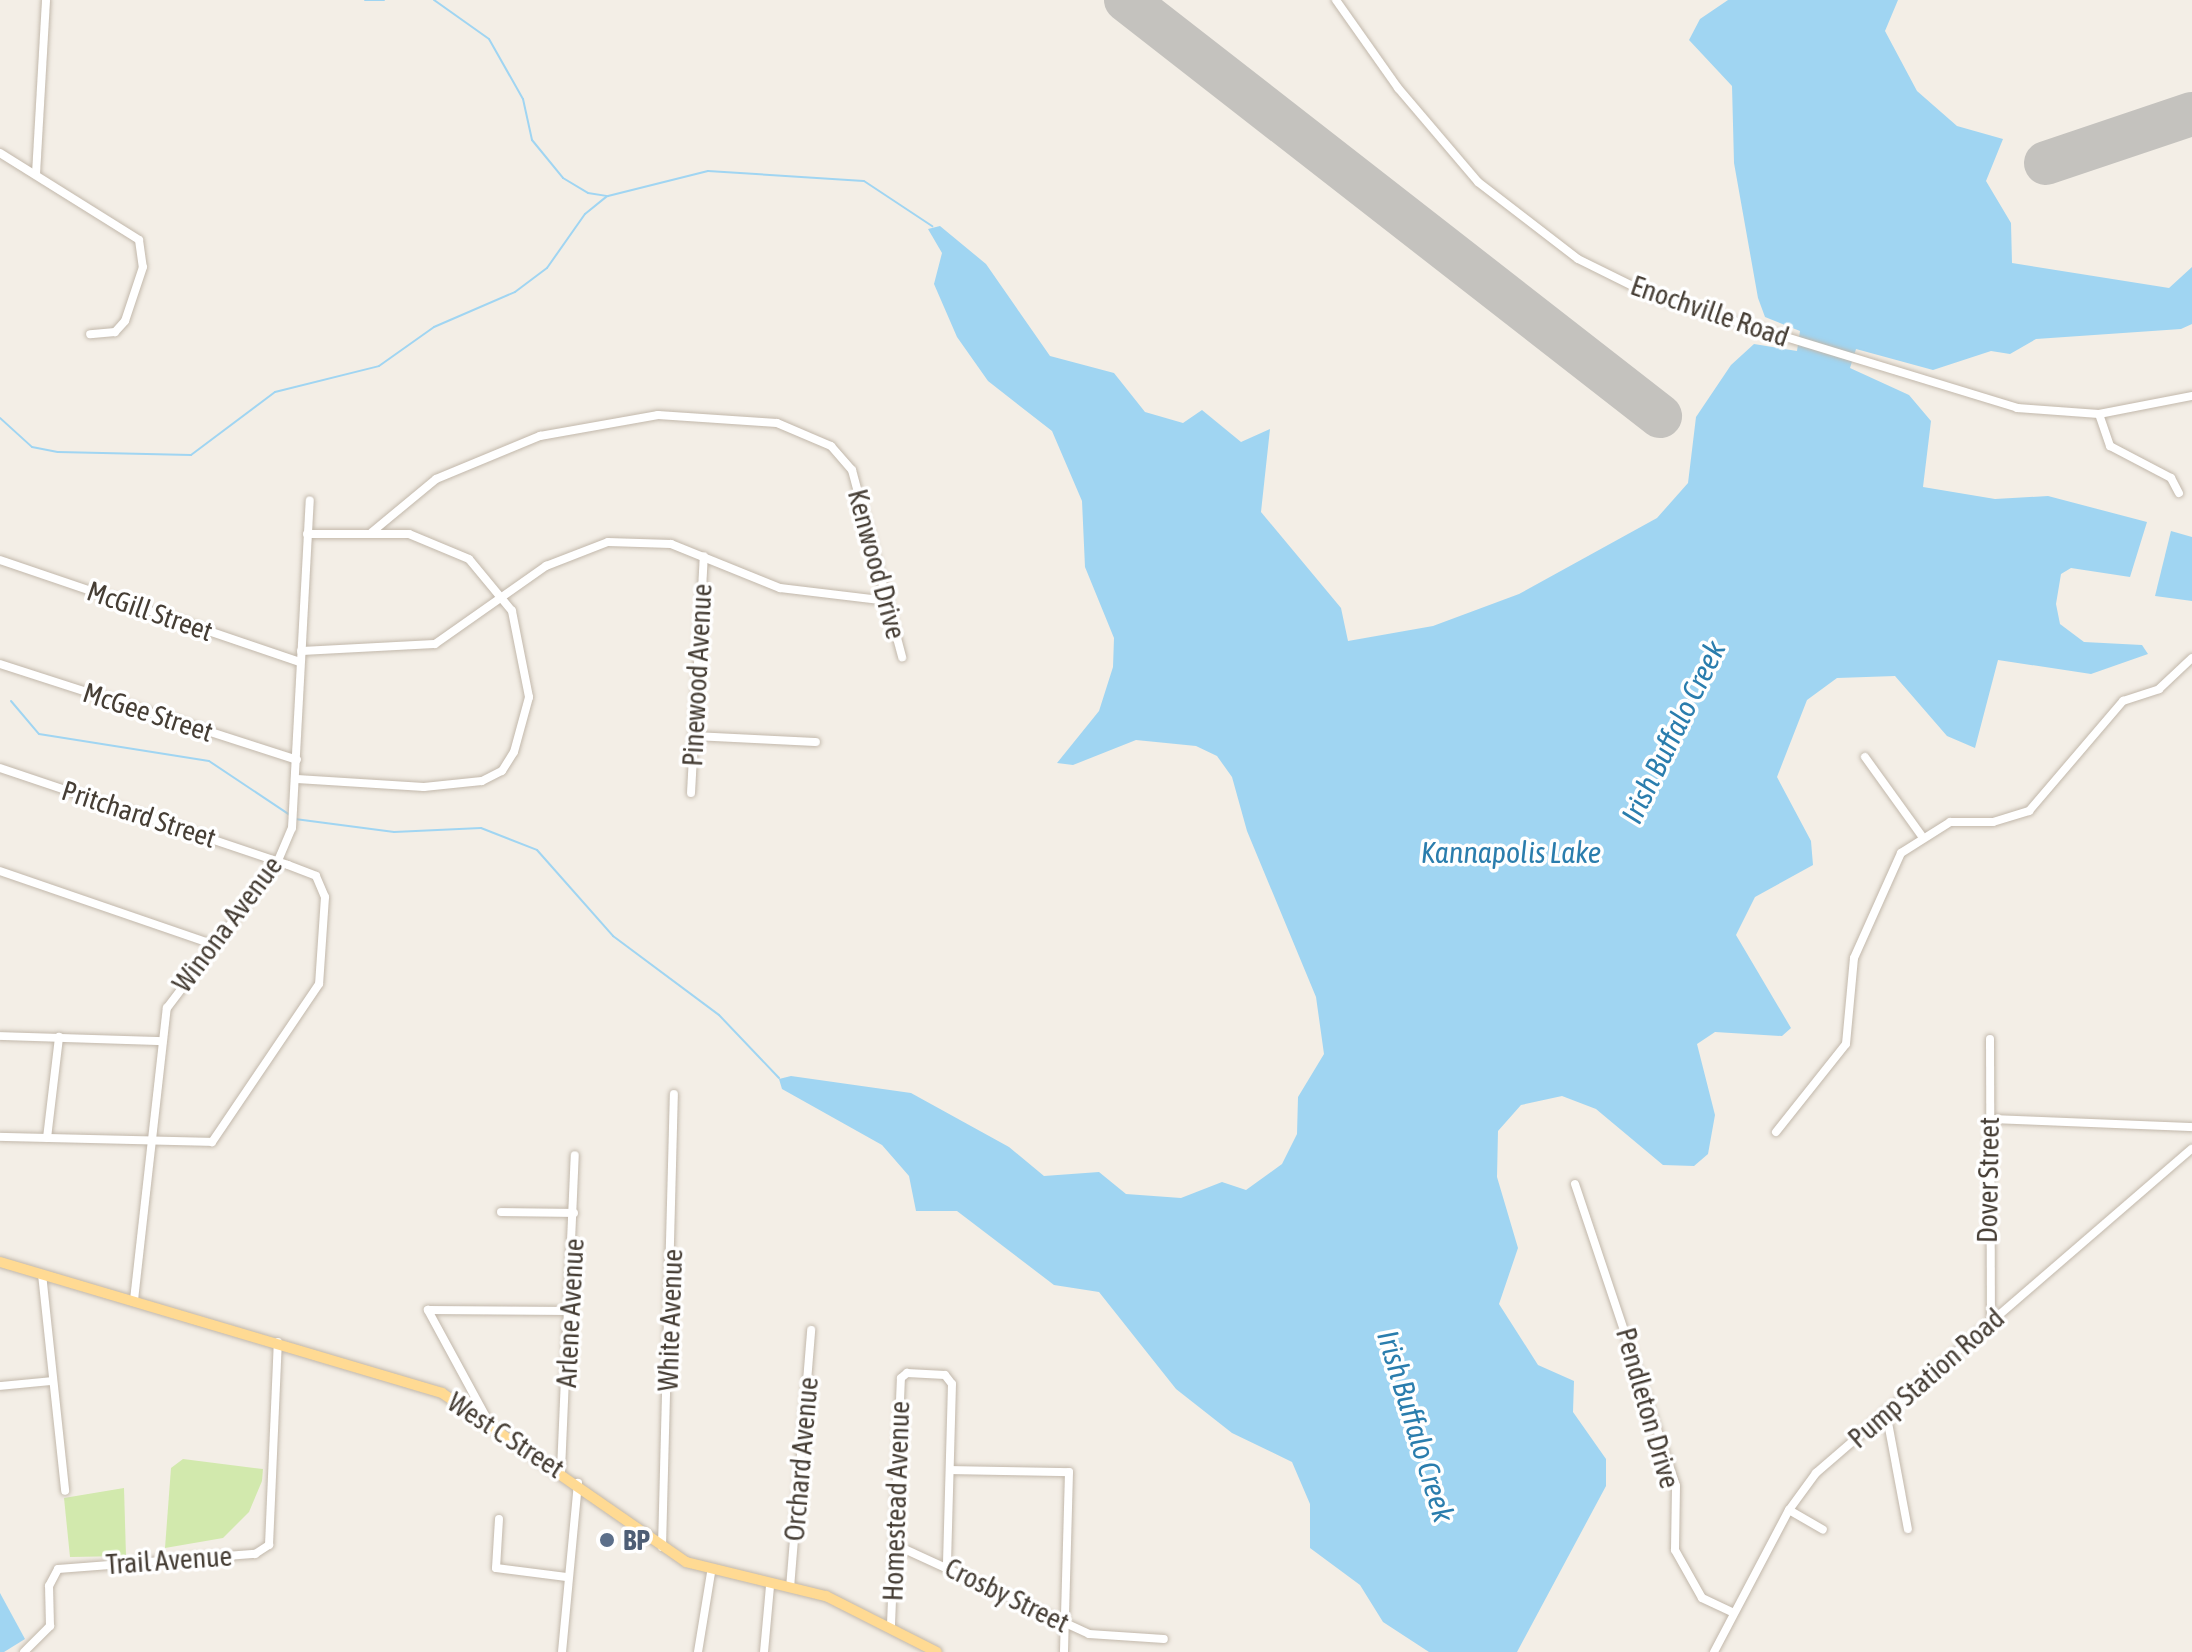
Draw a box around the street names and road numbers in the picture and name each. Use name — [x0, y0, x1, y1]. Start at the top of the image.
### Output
street label: Enochville Road — [1626, 268, 1794, 354]
street label: Kenwood Drive — [841, 485, 913, 643]
street label: McGill Street — [83, 574, 217, 648]
street label: Pinewood Avenue — [675, 583, 719, 767]
street label: McGee Street — [79, 675, 217, 749]
street label: Pritchard Street — [58, 773, 220, 855]
street label: Winona Avenue — [165, 849, 289, 999]
street label: Dover Street — [1970, 1117, 2006, 1243]
street label: Arlene Avenue — [549, 1237, 591, 1389]
street label: White Avenue — [651, 1248, 689, 1392]
street label: Pump Station Road — [1841, 1301, 2011, 1455]
street label: Pendleton Drive — [1609, 1324, 1687, 1492]
street label: Orchard Avenue — [777, 1376, 825, 1542]
street label: West C Street — [442, 1385, 570, 1485]
street label: Homestead Avenue — [876, 1400, 916, 1602]
street label: Trail Avenue — [105, 1539, 233, 1581]
street label: Crosby Street — [940, 1551, 1074, 1639]

